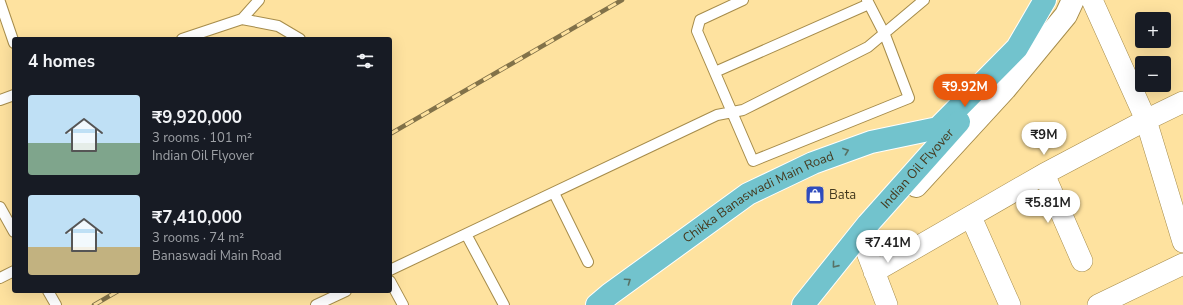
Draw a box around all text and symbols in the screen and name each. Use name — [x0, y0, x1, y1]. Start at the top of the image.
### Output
map controls — [1135, 12, 1171, 92]
button: + — [1135, 12, 1171, 48]
text: 4 homes — [28, 50, 95, 73]
icon: filters — [354, 50, 376, 72]
button: − — [1135, 56, 1171, 92]
pin: ₹9.92M — [932, 74, 998, 108]
text: ₹9.92M — [942, 78, 988, 96]
text: ₹9,920,000 — [152, 106, 242, 129]
icon: home — [60, 111, 108, 159]
pin: ₹9M — [1025, 122, 1063, 156]
street label: Indian Oil Flyover — [877, 124, 958, 213]
text: ₹9M — [1031, 126, 1057, 144]
text: 3 rooms · 101 m² — [152, 129, 252, 147]
text: Indian Oil Flyover — [152, 147, 254, 165]
street label: Chikka Banaswadi Main Road — [679, 147, 836, 247]
one-way arrow — [842, 147, 849, 155]
shop icon: Bata — [804, 184, 826, 206]
place label: Bata — [829, 186, 856, 204]
pin: ₹5.81M — [1015, 190, 1081, 224]
text: ₹5.81M — [1025, 194, 1071, 212]
text: ₹7,410,000 — [152, 206, 242, 229]
icon: home — [60, 211, 108, 259]
text: 3 rooms · 74 m² — [152, 229, 244, 247]
pin: ₹7.41M — [855, 230, 921, 264]
text: ₹7.41M — [865, 234, 911, 252]
text: Banaswadi Main Road — [152, 247, 282, 265]
one-way arrow — [832, 260, 839, 267]
one-way arrow — [623, 279, 630, 286]

